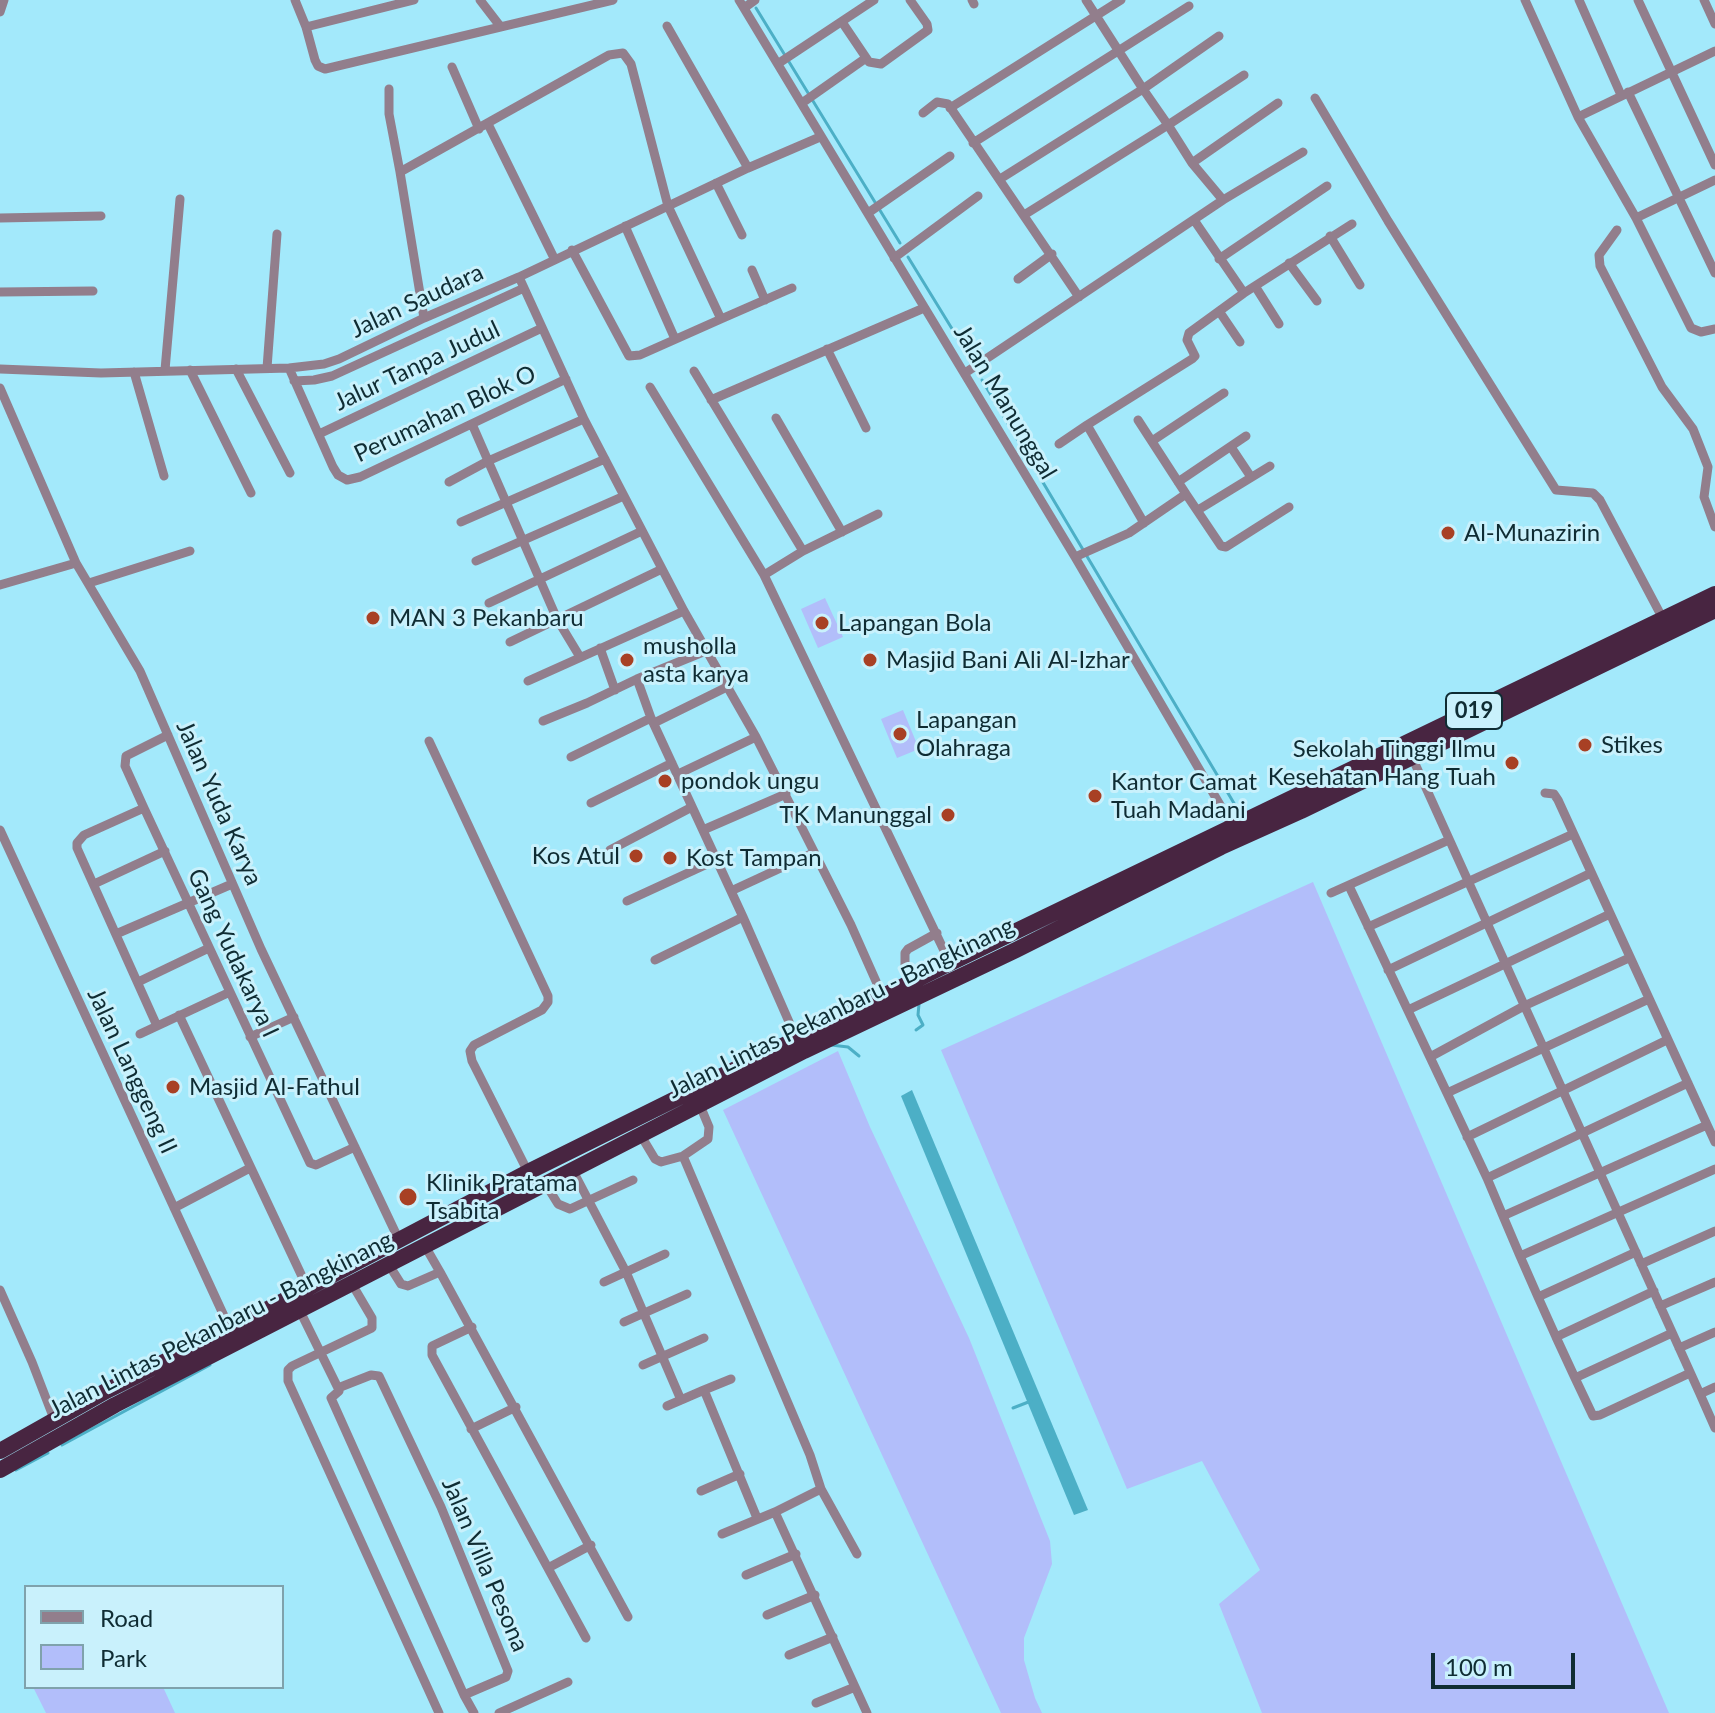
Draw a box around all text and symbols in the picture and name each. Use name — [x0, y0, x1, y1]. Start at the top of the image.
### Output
street label: Jalan Saudara — [346, 258, 488, 344]
street label: Jalur Tanpa Judul — [330, 315, 504, 417]
street label: Jalan Manunggal — [948, 319, 1062, 485]
street label: Perumahan Blok O — [350, 359, 540, 469]
place label: Al-Munazirin — [1464, 519, 1600, 547]
marker: Al-Munazirin — [1439, 524, 1457, 542]
place label: MAN 3 Pekanbaru — [389, 604, 584, 632]
marker: MAN 3 Pekanbaru — [364, 609, 382, 627]
place label: Lapangan Bola — [838, 609, 992, 637]
marker: Lapangan Bola — [813, 614, 831, 632]
place label: musholla asta karya — [643, 632, 749, 688]
place label: Masjid Bani Ali Al-Izhar — [886, 646, 1130, 674]
marker: musholla asta karya — [618, 651, 636, 669]
marker: Masjid Bani Ali Al-Izhar — [861, 651, 879, 669]
road number: 019 — [1446, 693, 1502, 729]
place label: Lapangan Olahraga — [916, 706, 1017, 762]
street label: Jalan Yuda Karya — [170, 716, 268, 890]
marker: Lapangan Olahraga — [891, 725, 909, 743]
place label: Stikes — [1601, 731, 1663, 759]
place label: Sekolah Tinggi Ilmu Kesehatan Hang Tuah — [1268, 735, 1496, 791]
marker: Stikes — [1576, 736, 1594, 754]
marker: Sekolah Tinggi Ilmu Kesehatan Hang Tuah — [1503, 754, 1521, 772]
place label: pondok ungu — [681, 767, 819, 795]
place label: Kantor Camat Tuah Madani — [1111, 768, 1257, 824]
marker: pondok ungu — [656, 772, 674, 790]
marker: Kantor Camat Tuah Madani — [1086, 787, 1104, 805]
place label: TK Manunggal — [779, 801, 932, 829]
marker: TK Manunggal — [939, 806, 957, 824]
place label: Kos Atul — [532, 842, 620, 870]
place label: Kost Tampan — [686, 844, 822, 872]
marker: Kos Atul — [627, 847, 645, 865]
marker: Kost Tampan — [661, 849, 679, 867]
street label: Gang Yudakarya I — [181, 864, 285, 1042]
street label: Jalan Lintas Pekanbaru - Bangkinang — [663, 911, 1019, 1105]
street label: Jalan Langgeng II — [81, 984, 183, 1158]
place label: Masjid Al-Fathul — [189, 1073, 360, 1101]
marker: Masjid Al-Fathul — [164, 1078, 182, 1096]
place label: Klinik Pratama Tsabita — [426, 1169, 578, 1225]
marker: Klinik Pratama Tsabita — [397, 1186, 419, 1208]
street label: Jalan Lintas Pekanbaru - Bangkinang — [44, 1225, 398, 1425]
street label: Jalan Villa Pesona — [435, 1474, 535, 1656]
legend — [24, 1585, 284, 1689]
text: Road — [100, 1603, 153, 1632]
scale bar — [1435, 1637, 1579, 1687]
text: Park — [100, 1643, 147, 1672]
text: 100 m — [1445, 1652, 1513, 1681]

